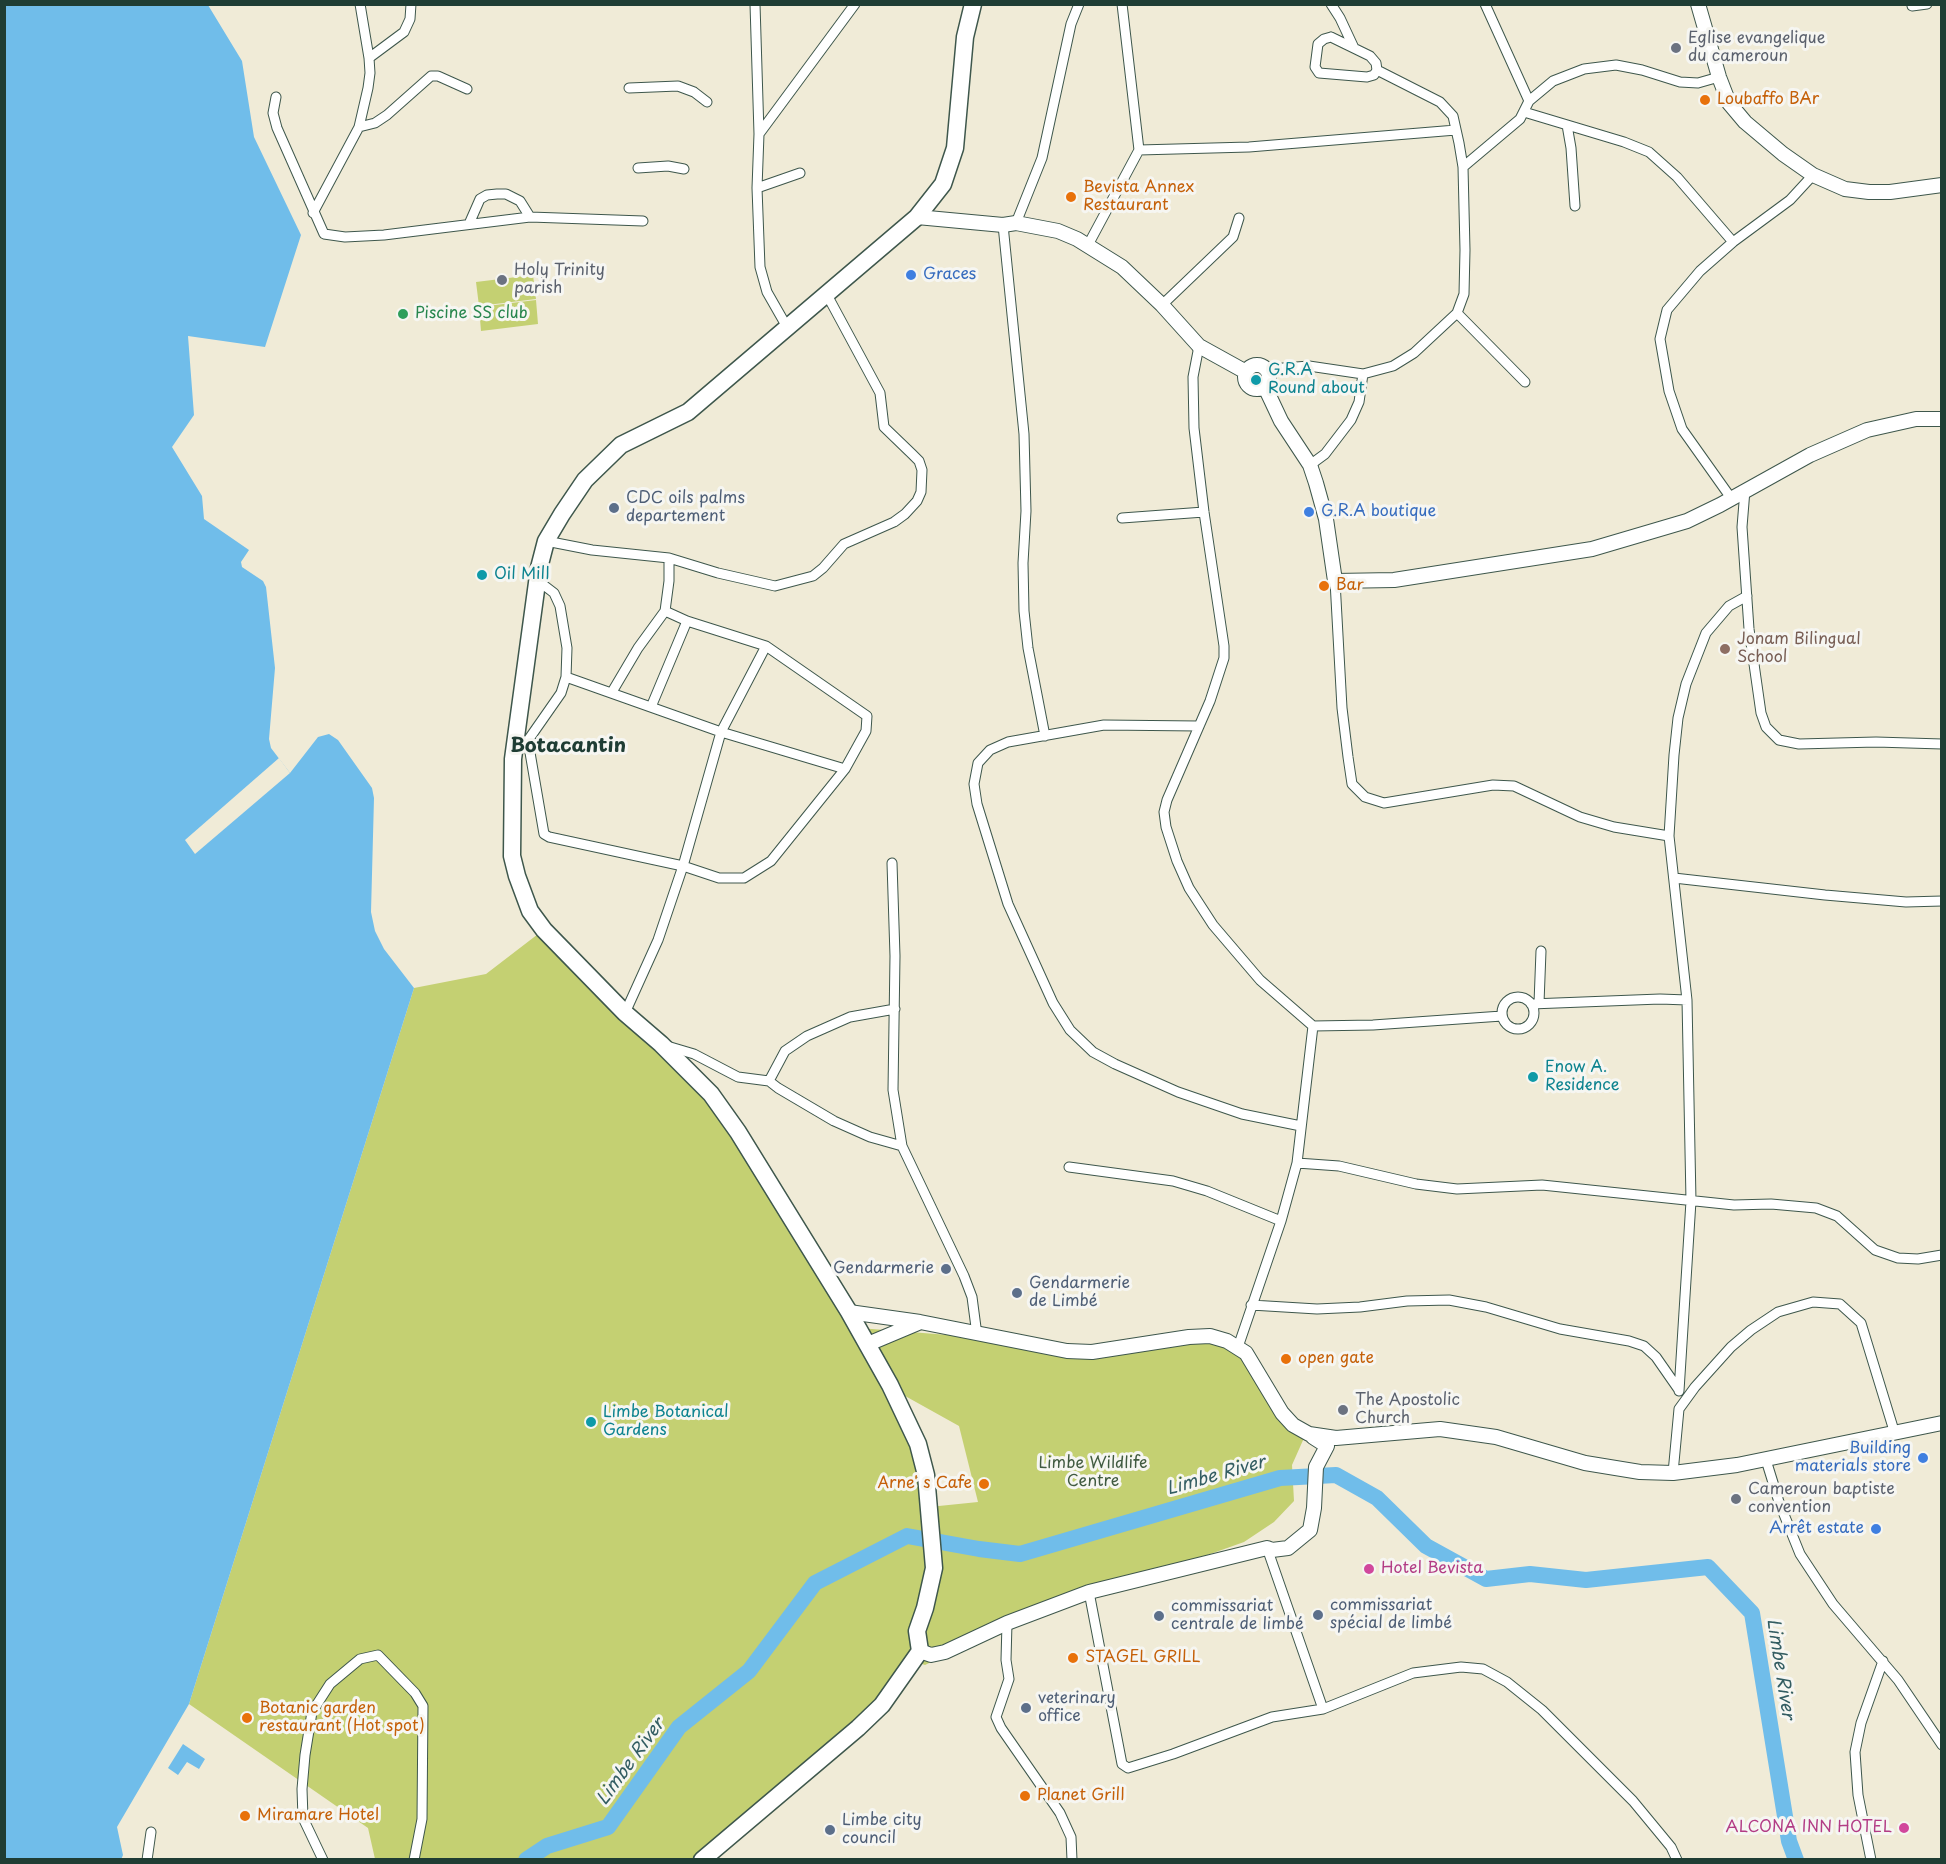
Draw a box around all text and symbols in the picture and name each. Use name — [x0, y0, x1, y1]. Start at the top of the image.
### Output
place label: Eglise evangelique du cameroun — [1688, 29, 1825, 67]
marker: Eglise evangelique du cameroun — [1669, 41, 1683, 55]
place label: Loubaffo BAr — [1717, 90, 1819, 110]
marker: Loubaffo BAr — [1698, 93, 1712, 107]
place label: Bevista Annex Restaurant — [1083, 178, 1194, 216]
marker: Bevista Annex Restaurant — [1064, 190, 1078, 204]
place label: Holy Trinity parish — [514, 261, 605, 299]
place label: Graces — [923, 265, 976, 285]
marker: Graces — [904, 268, 918, 282]
marker: Holy Trinity parish — [495, 273, 509, 287]
place label: Piscine SS club — [415, 304, 528, 324]
marker: Piscine SS club — [396, 307, 410, 321]
place label: G.R.A Round about — [1268, 361, 1365, 399]
marker: G.R.A Round about — [1249, 373, 1263, 387]
place label: CDC oils palms departement — [626, 489, 745, 527]
marker: CDC oils palms departement — [607, 501, 621, 515]
place label: G.R.A boutique — [1321, 502, 1436, 522]
marker: G.R.A boutique — [1302, 505, 1316, 519]
place label: Oil Mill — [494, 565, 549, 585]
marker: Oil Mill — [475, 568, 489, 582]
place label: Bar — [1336, 576, 1364, 596]
marker: Bar — [1317, 579, 1331, 593]
place label: Jonam Bilingual School — [1737, 630, 1861, 668]
marker: Jonam Bilingual School — [1718, 642, 1732, 656]
district label: Botacantin — [510, 734, 626, 758]
place label: Enow A. Residence — [1545, 1058, 1619, 1096]
marker: Enow A. Residence — [1526, 1070, 1540, 1084]
place label: Gendarmerie — [833, 1259, 934, 1279]
marker: Gendarmerie — [939, 1262, 953, 1276]
place label: Gendarmerie de Limbé — [1029, 1274, 1130, 1312]
marker: Gendarmerie de Limbé — [1010, 1286, 1024, 1300]
place label: open gate — [1298, 1349, 1374, 1369]
marker: open gate — [1279, 1352, 1293, 1366]
place label: The Apostolic Church — [1355, 1391, 1460, 1429]
place label: Limbe Botanical Gardens — [603, 1403, 729, 1441]
marker: The Apostolic Church — [1336, 1403, 1350, 1417]
marker: Limbe Botanical Gardens — [584, 1415, 598, 1429]
place label: Building materials store — [1795, 1439, 1911, 1477]
marker: Building materials store — [1916, 1451, 1930, 1465]
water label: Limbe River — [1164, 1452, 1268, 1500]
park label: Limbe Wildlife Centre — [1039, 1454, 1147, 1492]
place label: Arne' s Cafe — [877, 1474, 972, 1494]
marker: Arne' s Cafe — [977, 1477, 991, 1491]
place label: Cameroun baptiste convention — [1748, 1480, 1895, 1518]
marker: Cameroun baptiste convention — [1729, 1492, 1743, 1506]
place label: Arrêt estate — [1769, 1519, 1864, 1539]
marker: Arrêt estate — [1869, 1522, 1883, 1536]
place label: Hotel Bevista — [1381, 1559, 1483, 1579]
marker: Hotel Bevista — [1362, 1562, 1376, 1576]
place label: commissariat spécial de limbé — [1330, 1596, 1452, 1634]
place label: commissariat centrale de limbé — [1171, 1597, 1304, 1635]
marker: commissariat spécial de limbé — [1311, 1608, 1325, 1622]
marker: commissariat centrale de limbé — [1152, 1609, 1166, 1623]
water label: Limbe River — [1761, 1617, 1799, 1721]
place label: STAGEL GRILL — [1085, 1648, 1200, 1668]
marker: STAGEL GRILL — [1066, 1651, 1080, 1665]
place label: veterinary office — [1038, 1689, 1116, 1727]
place label: Botanic garden restaurant (Hot spot) — [259, 1699, 425, 1737]
marker: veterinary office — [1019, 1701, 1033, 1715]
marker: Botanic garden restaurant (Hot spot) — [240, 1711, 254, 1725]
water label: Limbe River — [592, 1715, 670, 1809]
place label: Planet Grill — [1037, 1786, 1125, 1806]
marker: Planet Grill — [1018, 1789, 1032, 1803]
place label: Miramare Hotel — [257, 1806, 379, 1826]
marker: Miramare Hotel — [238, 1809, 252, 1823]
place label: Limbe city council — [842, 1811, 922, 1849]
place label: ALCONA INN HOTEL — [1726, 1818, 1892, 1838]
marker: ALCONA INN HOTEL — [1897, 1821, 1911, 1835]
marker: Limbe city council — [823, 1823, 837, 1837]

